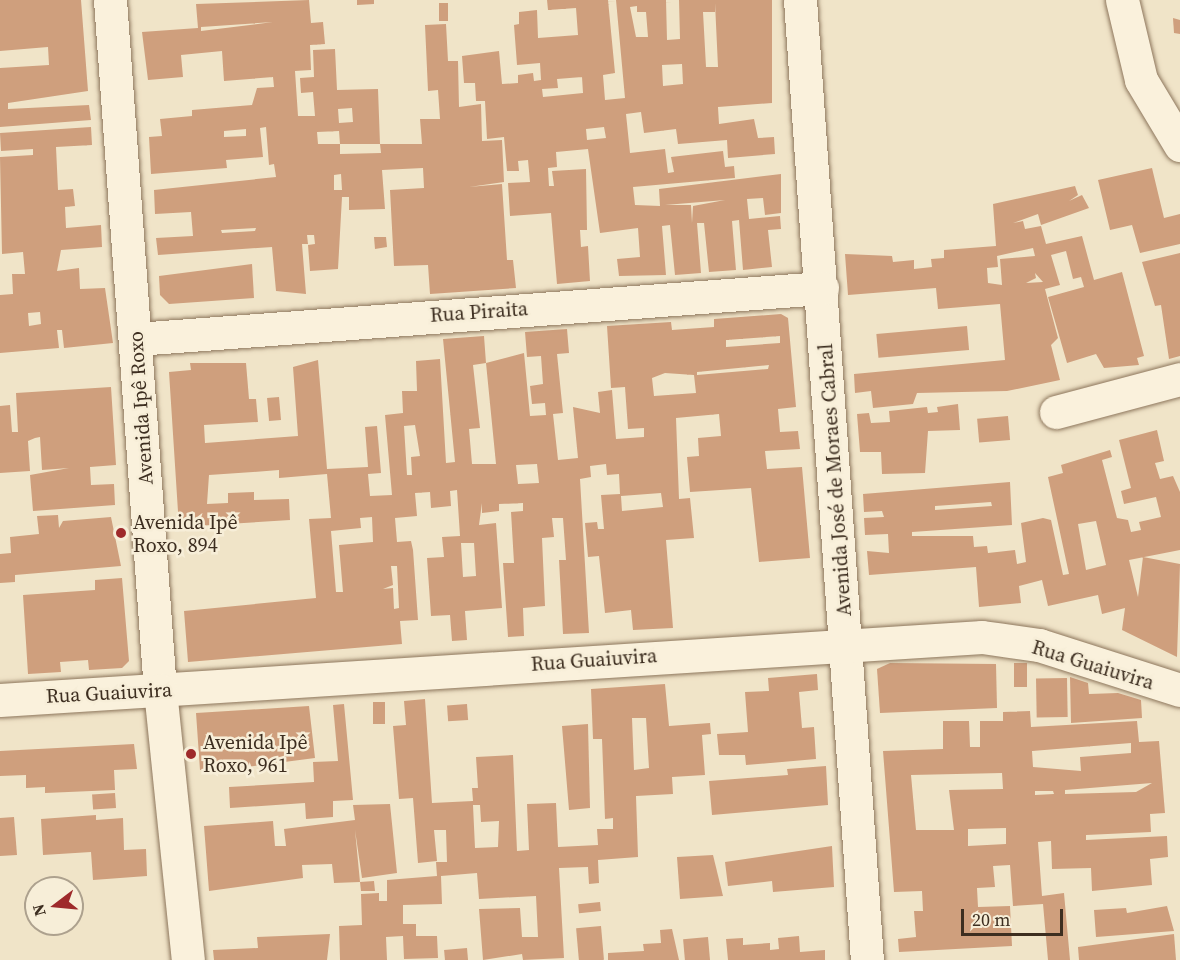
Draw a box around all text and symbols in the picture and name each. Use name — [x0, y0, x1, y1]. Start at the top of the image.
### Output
street label: Rua Piraita — [429, 297, 529, 327]
street label: Avenida Ipê Roxo — [124, 330, 158, 486]
street label: Avenida José de Moraes Cabral — [814, 343, 856, 617]
place label: Avenida Ipê Roxo, 894 — [133, 510, 238, 557]
marker: Avenida Ipê Roxo, 894 — [114, 526, 128, 540]
street label: Rua Guaiuvira — [1029, 635, 1157, 695]
street label: Rua Guaiuvira — [530, 644, 658, 676]
street label: Rua Guaiuvira — [45, 678, 173, 708]
place label: Avenida Ipê Roxo, 961 — [203, 730, 308, 777]
marker: Avenida Ipê Roxo, 961 — [184, 747, 198, 761]
north arrow — [24, 876, 84, 936]
scale bar — [964, 897, 1066, 935]
text: N — [26, 902, 51, 919]
text: 20 m — [972, 907, 1010, 932]

